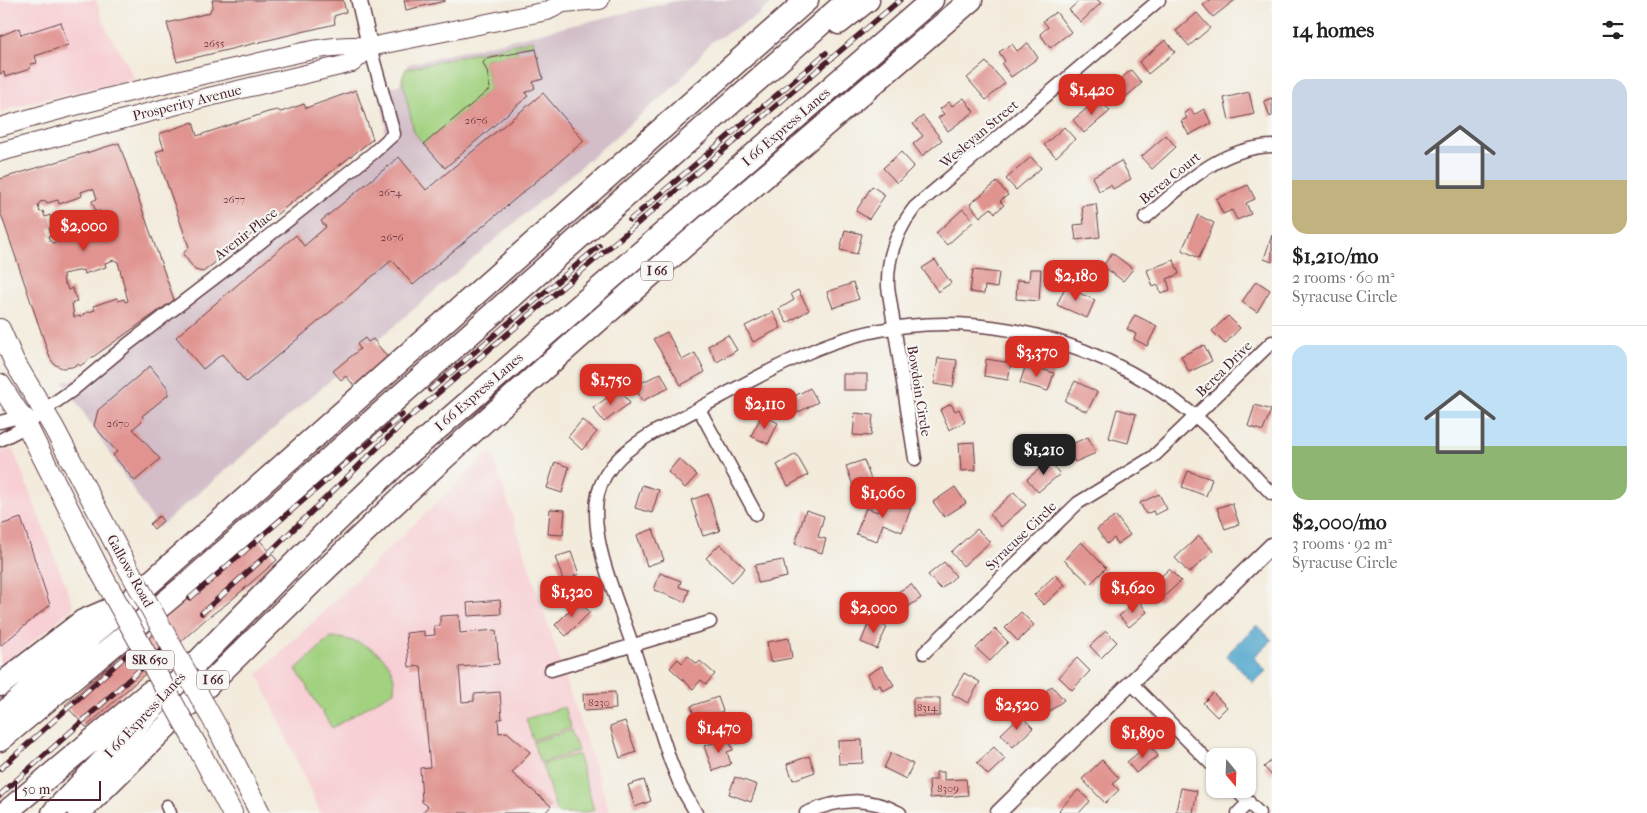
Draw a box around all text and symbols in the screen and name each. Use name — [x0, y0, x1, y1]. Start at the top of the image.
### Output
icon: filters — [1599, 16, 1627, 44]
text: 14 homes — [1292, 18, 1374, 42]
house number: 2655 — [203, 37, 225, 50]
pin: $1,420 — [1051, 74, 1133, 116]
text: $1,420 — [1070, 80, 1114, 99]
street label: Prosperity Avenue — [131, 81, 243, 125]
street label: I 66 Express Lanes — [738, 84, 834, 170]
street label: Wesleyan Street — [936, 96, 1022, 172]
icon: home — [1415, 112, 1505, 202]
house number: 2676 — [465, 114, 487, 127]
street label: Berea Court — [1136, 148, 1204, 208]
house number: 2674 — [378, 186, 402, 199]
house number: 2677 — [223, 193, 245, 206]
street label: Avenir Place — [210, 204, 281, 265]
pin: $2,000 — [43, 210, 125, 252]
text: $2,000 — [61, 216, 107, 235]
house number: 2676 — [381, 231, 403, 244]
text: $1,210/mo — [1292, 244, 1378, 268]
pin: $2,180 — [1035, 260, 1117, 302]
road number: I 66 — [641, 262, 673, 280]
text: $2,180 — [1055, 266, 1097, 285]
text: 2 rooms · 60 m² — [1292, 268, 1395, 287]
text: Syracuse Circle — [1292, 287, 1397, 306]
pin: $3,370 — [996, 336, 1078, 378]
street label: Berea Drive — [1192, 337, 1256, 401]
text: $3,370 — [1016, 342, 1058, 361]
street label: Bowdoin Circle — [903, 344, 935, 438]
street label: I 66 Express Lanes — [431, 349, 527, 435]
pin: $1,750 — [570, 364, 652, 406]
text: $1,750 — [591, 370, 631, 389]
icon: home — [1415, 377, 1505, 467]
pin: $2,110 — [724, 388, 806, 430]
text: $2,110 — [745, 394, 785, 413]
house number: 2670 — [107, 417, 129, 430]
pin: $1,210 — [1003, 434, 1085, 476]
text: $1,210 — [1024, 440, 1064, 459]
pin: $1,060 — [842, 476, 924, 519]
text: $1,060 — [861, 483, 905, 502]
street label: Syracuse Circle — [982, 498, 1060, 574]
text: $2,000/mo — [1292, 510, 1387, 534]
street label: Gallows Road — [103, 532, 157, 611]
text: 3 rooms · 92 m² — [1292, 534, 1392, 553]
text: Syracuse Circle — [1292, 553, 1397, 572]
pin: $1,620 — [1092, 572, 1174, 614]
pin: $1,320 — [531, 576, 613, 618]
text: $1,620 — [1111, 578, 1155, 597]
text: $1,320 — [551, 582, 593, 601]
pin: $2,000 — [833, 592, 915, 634]
text: $2,000 — [851, 598, 897, 617]
road number: SR 650 — [126, 650, 174, 670]
street label: I 66 Express Lanes — [101, 669, 189, 761]
road number: I 66 — [197, 670, 229, 690]
pin: $2,520 — [976, 688, 1058, 731]
text: $2,520 — [995, 695, 1039, 714]
house number: 8230 — [588, 696, 610, 709]
house number: 8314 — [917, 701, 938, 714]
pin: $1,470 — [678, 712, 760, 754]
pin: $1,890 — [1102, 716, 1184, 759]
text: $1,470 — [697, 718, 741, 737]
text: $1,890 — [1121, 723, 1165, 742]
north arrow — [1206, 748, 1256, 798]
map controls — [1206, 748, 1256, 798]
scale bar — [15, 778, 101, 801]
text: 50 m — [22, 781, 50, 798]
house number: 8309 — [937, 782, 959, 795]

